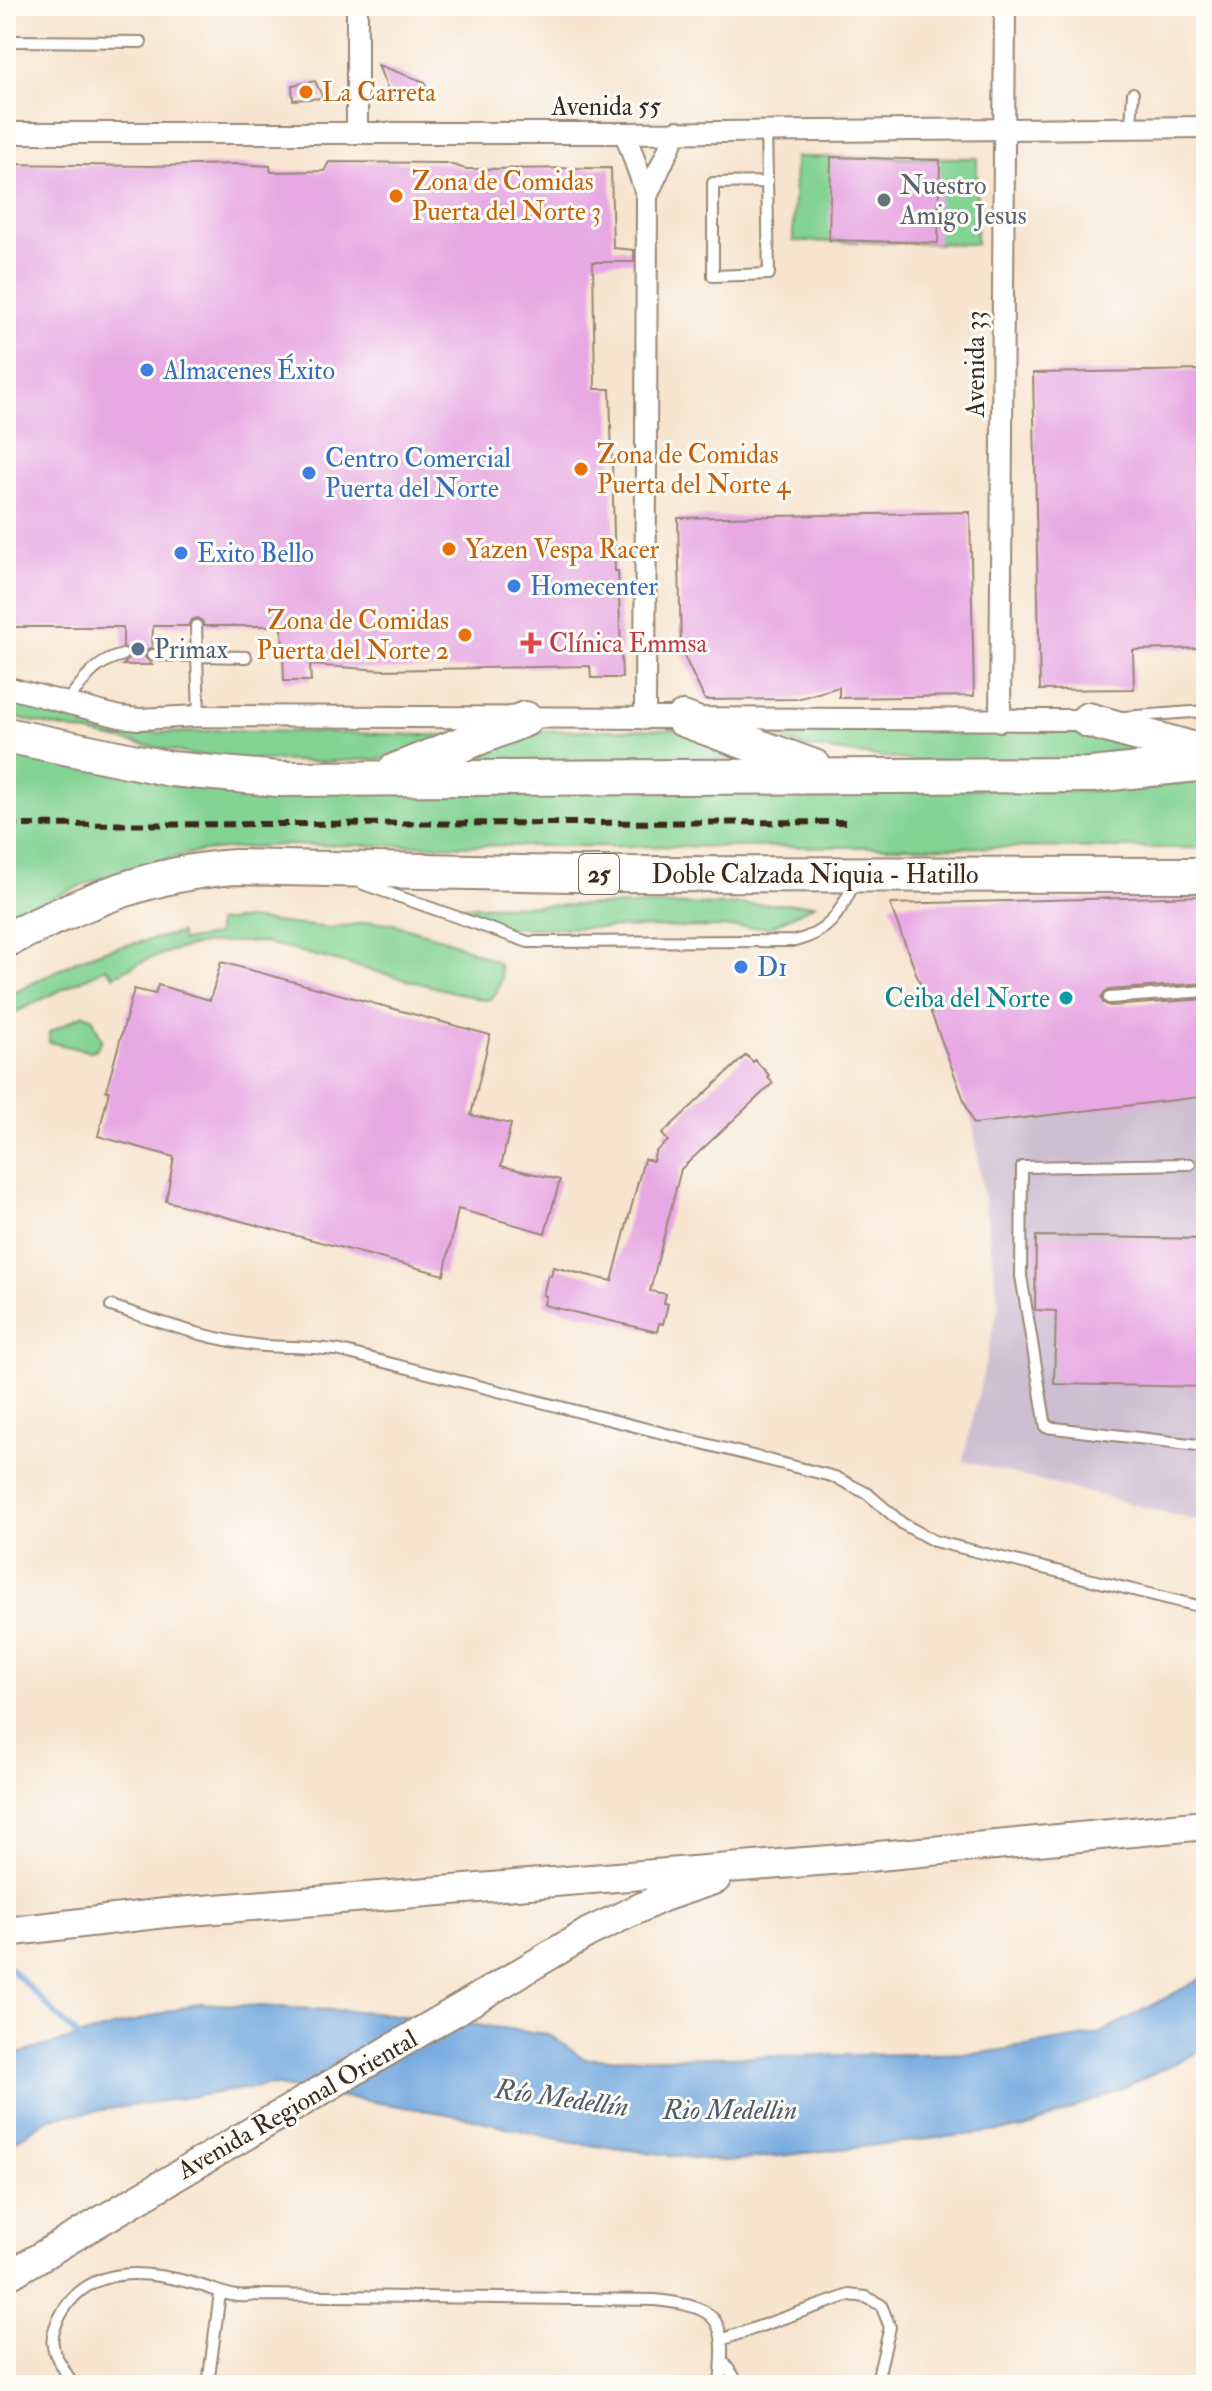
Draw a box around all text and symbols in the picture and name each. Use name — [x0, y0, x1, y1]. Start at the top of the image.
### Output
place label: La Carreta — [322, 77, 436, 109]
marker: La Carreta — [297, 83, 315, 101]
street label: Avenida 55 — [550, 91, 661, 123]
place label: Zona de Comidas Puerta del Norte 3 — [412, 166, 601, 228]
place label: Nuestro Amigo Jesus — [899, 170, 1027, 232]
marker: Zona de Comidas Puerta del Norte 3 — [387, 187, 405, 205]
marker: Nuestro Amigo Jesus — [875, 191, 893, 209]
street label: Avenida 33 — [960, 311, 992, 418]
place label: Almacenes Éxito — [162, 353, 335, 387]
marker: Almacenes Éxito — [138, 361, 156, 379]
place label: Zona de Comidas Puerta del Norte 4 — [597, 439, 791, 501]
place label: Centro Comercial Puerta del Norte — [325, 443, 511, 505]
marker: Zona de Comidas Puerta del Norte 4 — [572, 460, 590, 478]
marker: Centro Comercial Puerta del Norte — [300, 464, 318, 482]
place label: Yazen Vespa Racer — [465, 534, 660, 567]
place label: Exito Bello — [197, 538, 314, 570]
marker: Yazen Vespa Racer — [440, 540, 458, 558]
marker: Exito Bello — [172, 544, 190, 562]
place label: Homecenter — [530, 571, 658, 603]
marker: Homecenter — [505, 577, 523, 595]
place label: Zona de Comidas Puerta del Norte 2 — [257, 605, 449, 667]
marker: Zona de Comidas Puerta del Norte 2 — [456, 626, 474, 644]
place label: Clínica Emmsa — [549, 628, 707, 660]
marker: Clínica Emmsa — [520, 632, 542, 654]
place label: Primax — [154, 634, 228, 666]
marker: Primax — [129, 640, 147, 658]
road number: 25 — [579, 854, 619, 894]
street label: Doble Calzada Niquia - Hatillo — [651, 859, 979, 891]
place label: D1 — [757, 952, 787, 984]
marker: D1 — [732, 958, 750, 976]
place label: Ceiba del Norte — [884, 983, 1050, 1015]
marker: Ceiba del Norte — [1057, 989, 1075, 1007]
street label: Avenida Regional Oriental — [171, 2023, 424, 2187]
water label: Río Medellín — [492, 2072, 631, 2125]
water label: Rio Medellin — [662, 2093, 797, 2128]

